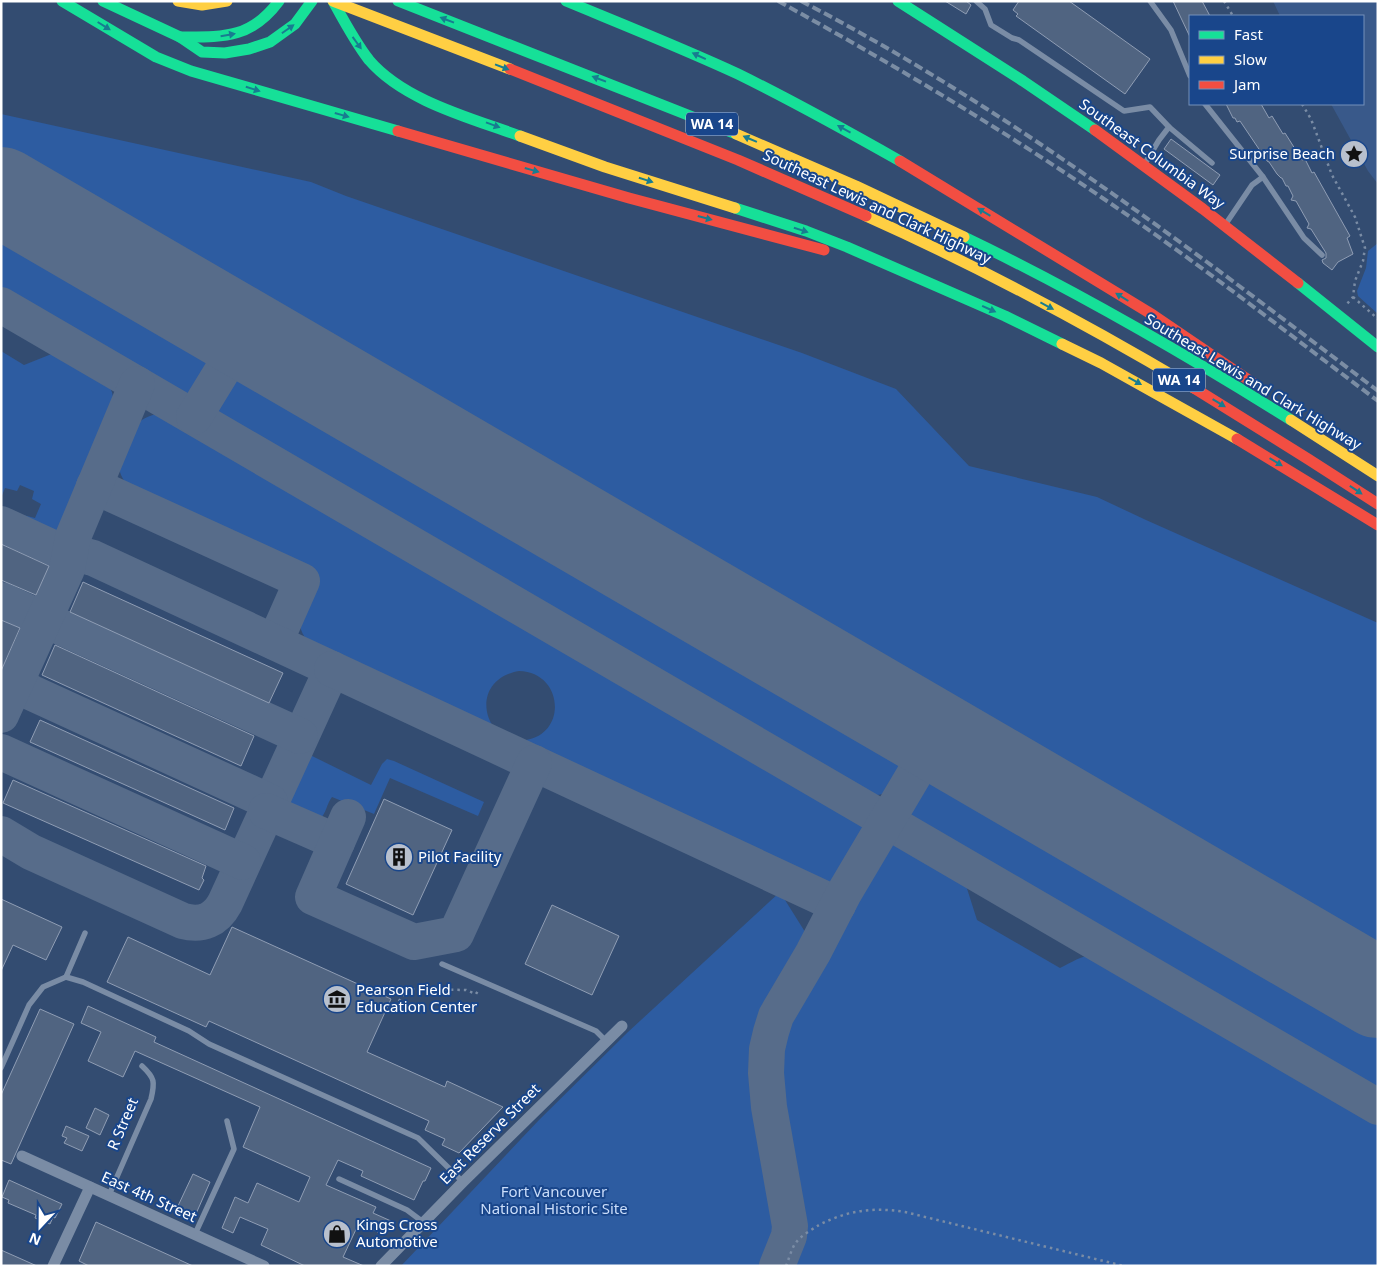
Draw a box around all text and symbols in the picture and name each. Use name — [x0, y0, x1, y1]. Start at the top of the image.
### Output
legend — [1189, 15, 1364, 105]
one-way arrow — [439, 16, 454, 24]
one-way arrow — [98, 22, 111, 31]
one-way arrow — [281, 24, 295, 34]
text: Fast — [1234, 24, 1263, 44]
one-way arrow — [221, 30, 237, 38]
one-way arrow — [352, 36, 362, 50]
text: Slow — [1234, 49, 1267, 69]
one-way arrow — [692, 52, 706, 60]
one-way arrow — [495, 63, 510, 71]
text: Jam — [1232, 74, 1261, 94]
one-way arrow — [591, 75, 606, 82]
one-way arrow — [246, 86, 261, 94]
street label: Southeast Columbia Way — [1076, 94, 1230, 213]
one-way arrow — [335, 112, 350, 120]
road number: WA 14 — [686, 112, 738, 136]
one-way arrow — [486, 121, 501, 129]
one-way arrow — [837, 125, 851, 133]
one-way arrow — [742, 135, 757, 143]
place icon: Surprise Beach — [1339, 139, 1369, 169]
place label: Surprise Beach — [1229, 143, 1335, 163]
street label: Southeast Lewis and Clark Highway — [760, 144, 995, 268]
one-way arrow — [524, 167, 539, 175]
one-way arrow — [639, 176, 654, 184]
one-way arrow — [977, 207, 990, 216]
one-way arrow — [698, 215, 713, 223]
one-way arrow — [793, 226, 808, 234]
one-way arrow — [1116, 292, 1129, 301]
one-way arrow — [1040, 302, 1054, 310]
one-way arrow — [982, 305, 996, 313]
street label: Southeast Lewis and Clark Highway — [1141, 308, 1366, 454]
road number: WA 14 — [1153, 368, 1205, 392]
one-way arrow — [1128, 377, 1141, 386]
one-way arrow — [1212, 399, 1225, 408]
one-way arrow — [1269, 457, 1282, 467]
one-way arrow — [1350, 485, 1363, 495]
building icon: Pilot Facility — [384, 842, 414, 872]
place label: Pilot Facility — [418, 846, 502, 866]
place label: Pearson Field Education Center — [356, 979, 477, 1016]
museum icon: Pearson Field Education Center — [322, 984, 352, 1014]
street label: East Reserve Street — [435, 1078, 544, 1188]
street label: R Street — [102, 1094, 142, 1153]
street label: East 4th Street — [99, 1166, 201, 1226]
park label: Fort Vancouver National Historic Site — [480, 1181, 628, 1218]
north arrow — [15, 1202, 65, 1252]
place label: Kings Cross Automotive — [356, 1214, 438, 1251]
shop icon: Kings Cross Automotive — [322, 1219, 352, 1249]
text: N — [26, 1229, 44, 1250]

